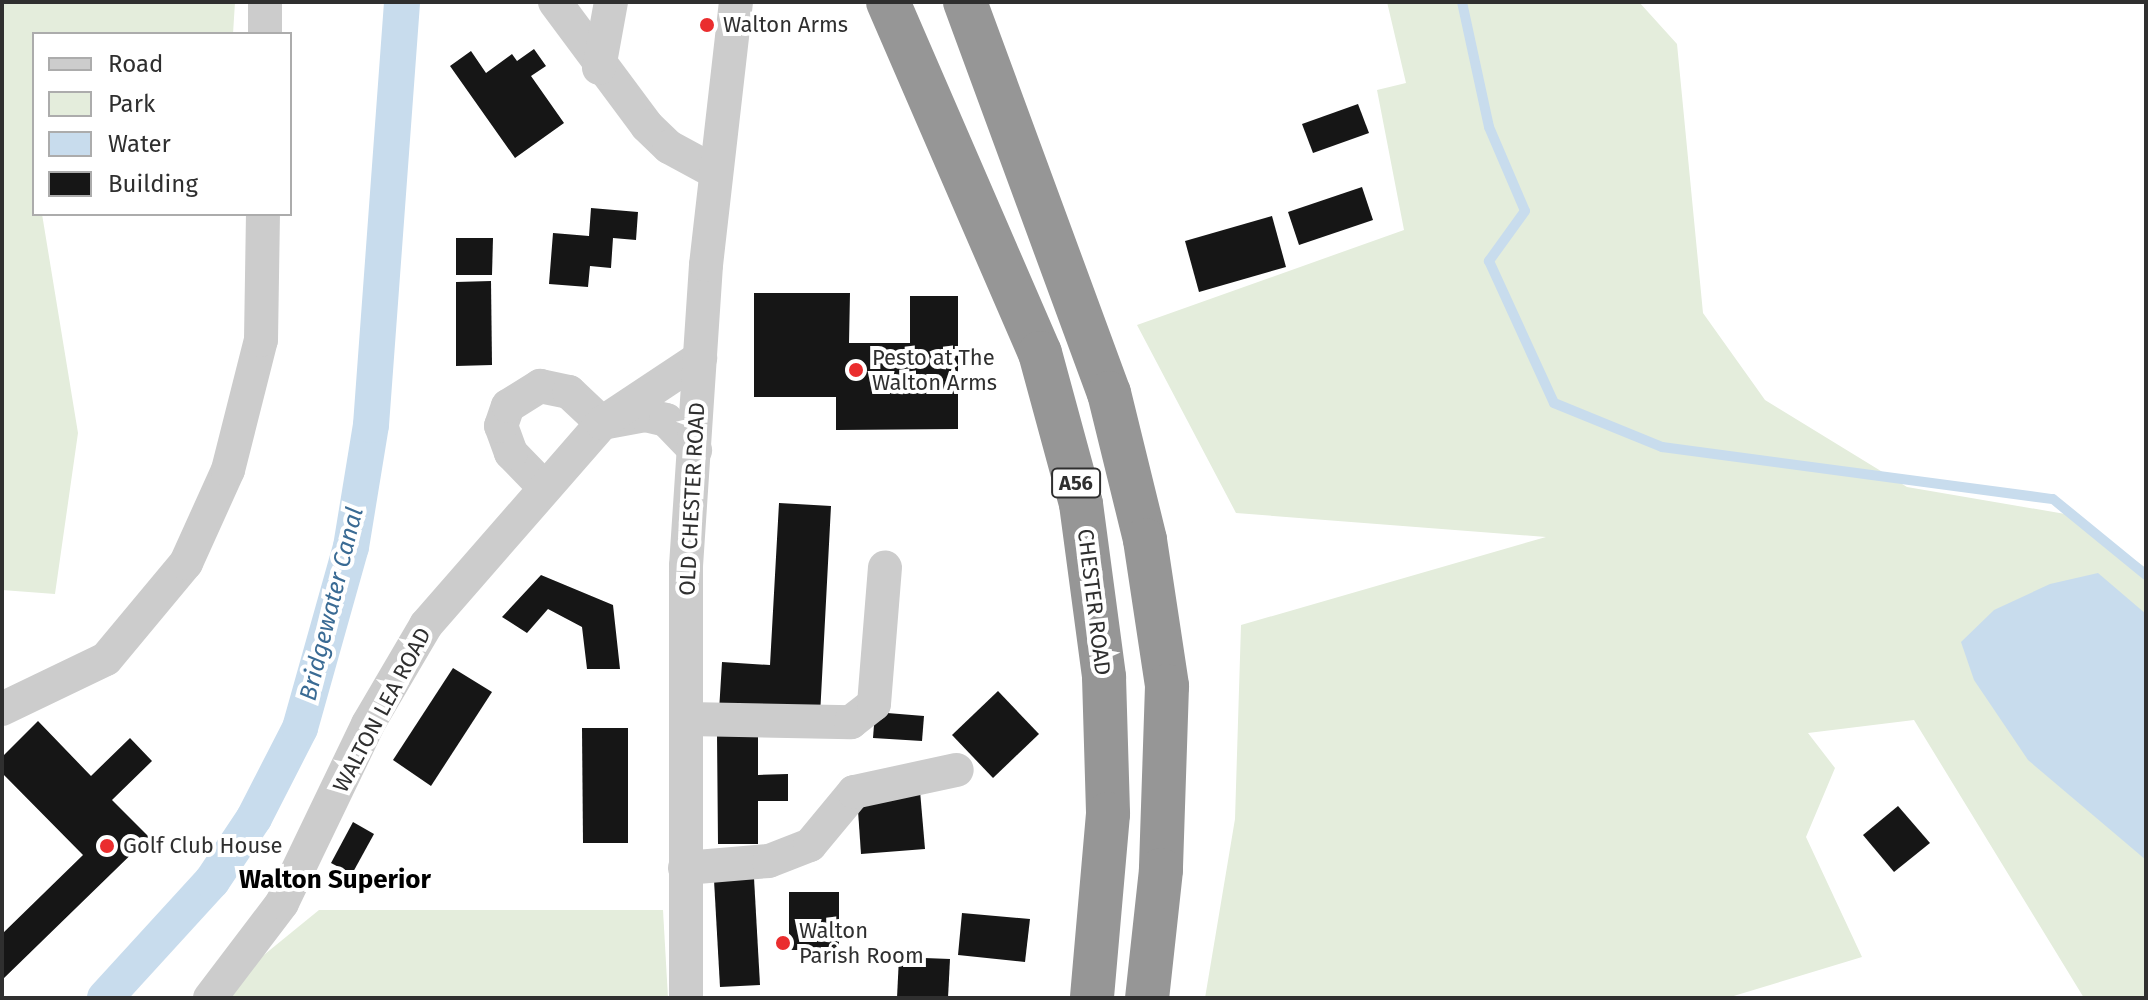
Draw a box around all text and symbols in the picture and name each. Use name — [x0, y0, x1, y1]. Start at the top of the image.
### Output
place label: Walton Arms — [723, 12, 848, 38]
marker: Walton Arms — [698, 16, 716, 34]
legend — [32, 32, 292, 216]
text: Road — [108, 50, 163, 78]
text: Park — [108, 90, 155, 118]
text: Water — [108, 130, 171, 158]
text: Building — [108, 170, 198, 198]
place label: Pesto at The Walton Arms — [872, 344, 997, 396]
marker: Pesto at The Walton Arms — [847, 361, 865, 379]
street label: OLD CHESTER ROAD — [674, 402, 710, 596]
road number: A56 — [1050, 467, 1102, 499]
water label: Bridgewater Canal — [294, 504, 370, 704]
street label: CHESTER ROAD — [1072, 527, 1116, 677]
street label: WALTON LEA ROAD — [327, 623, 437, 797]
place label: Golf Club House — [123, 833, 282, 859]
marker: Golf Club House — [98, 837, 116, 855]
district label: Walton Superior — [239, 864, 431, 896]
place label: Walton Parish Room — [799, 917, 924, 968]
marker: Walton Parish Room — [774, 934, 792, 952]

